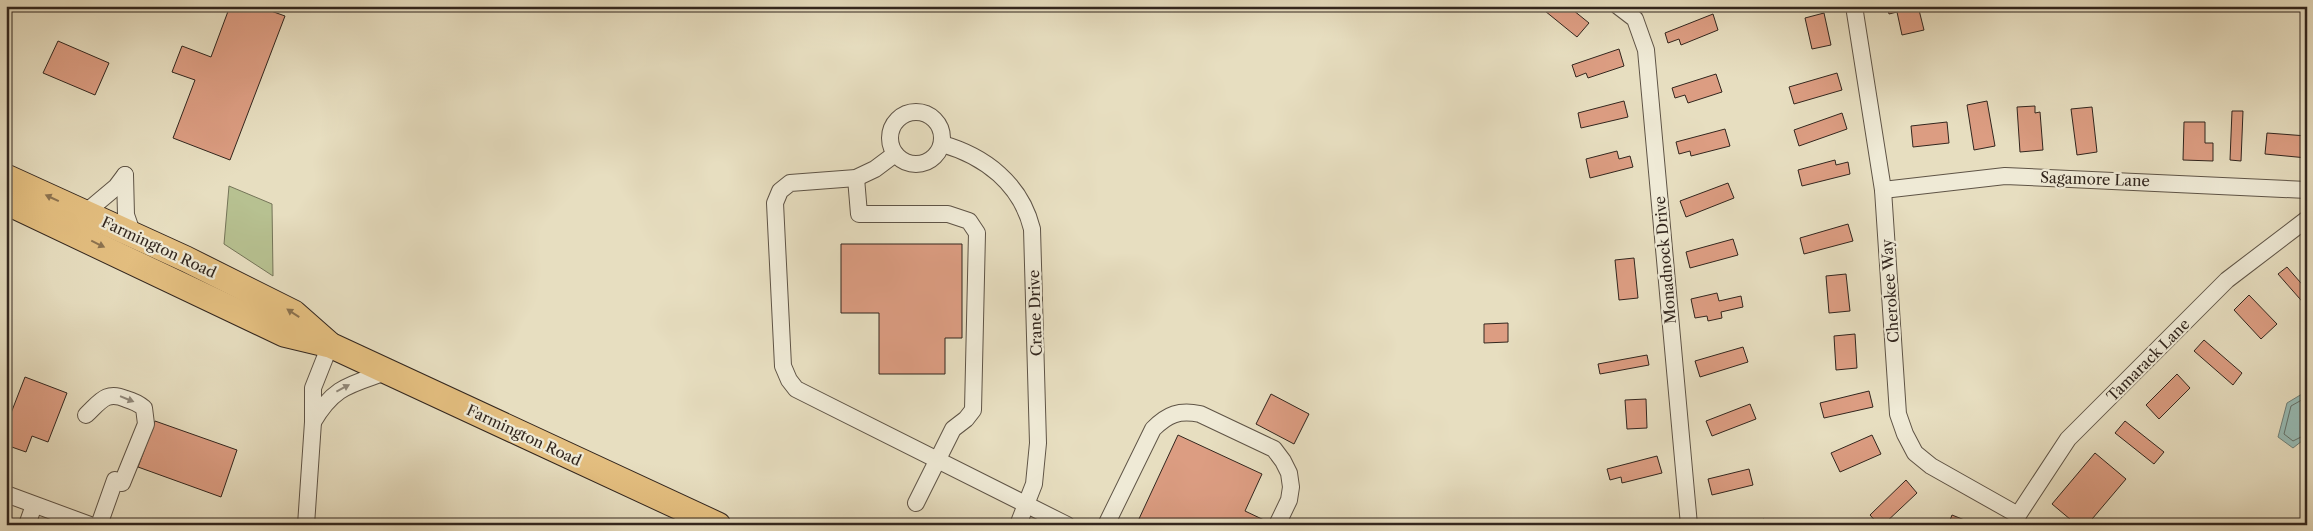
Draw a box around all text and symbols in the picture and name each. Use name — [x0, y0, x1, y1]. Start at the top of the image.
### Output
street label: Sagamore Lane — [2040, 168, 2150, 190]
one-way arrow — [45, 193, 59, 201]
street label: Monadnock Drive — [1650, 195, 1680, 325]
street label: Farmington Road — [99, 212, 219, 282]
street label: Cherokee Way — [1877, 238, 1903, 344]
one-way arrow — [91, 240, 105, 248]
street label: Crane Drive — [1024, 269, 1046, 357]
one-way arrow — [286, 309, 300, 318]
street label: Tamarack Lane — [2103, 315, 2193, 405]
one-way arrow — [336, 384, 350, 392]
one-way arrow — [119, 395, 134, 403]
street label: Farmington Road — [464, 400, 584, 470]

